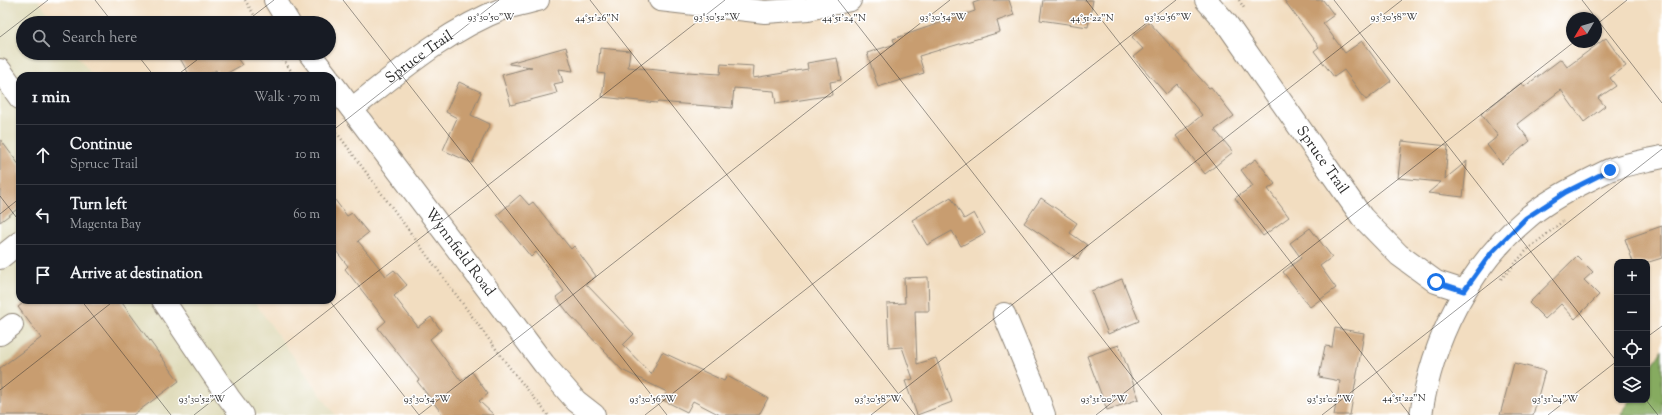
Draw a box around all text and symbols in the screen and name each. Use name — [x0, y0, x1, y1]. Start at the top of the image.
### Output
text: 93°30'50"W — [468, 10, 514, 25]
text: 93°30'52"W — [694, 10, 740, 25]
text: 93°30'54"W — [920, 10, 966, 25]
text: 93°30'56"W — [1145, 10, 1191, 25]
text: 93°30'58"W — [1371, 10, 1417, 25]
text: 44°51'26"N — [575, 11, 619, 26]
text: 44°51'24"N — [822, 11, 866, 26]
text: 44°51'22"N — [1070, 11, 1114, 26]
north arrow — [1566, 12, 1602, 48]
search box — [16, 16, 336, 60]
street label: Spruce Trail — [381, 26, 457, 89]
icon: search — [30, 27, 52, 49]
text: Search here — [62, 28, 137, 49]
text: 1 min — [32, 86, 70, 110]
text: Walk · 70 m — [254, 89, 320, 107]
street label: Spruce Trail — [1291, 122, 1353, 198]
text: Continue — [70, 135, 132, 156]
icon: ahead — [32, 144, 54, 166]
text: 10 m — [295, 146, 320, 164]
text: Spruce Trail — [70, 156, 138, 174]
route end — [1601, 161, 1619, 179]
text: Turn left — [70, 195, 127, 216]
icon: left — [32, 204, 54, 226]
street label: Wynnfield Road — [420, 204, 500, 301]
text: 60 m — [293, 206, 320, 224]
text: Magenta Bay — [70, 216, 141, 234]
map controls — [1614, 259, 1650, 403]
button: + — [1614, 259, 1650, 295]
icon: arrive — [32, 264, 54, 286]
text: Arrive at destination — [70, 264, 203, 285]
route start — [1427, 273, 1445, 291]
button: − — [1614, 295, 1650, 331]
button: locate — [1614, 331, 1650, 367]
button: layers — [1614, 367, 1650, 403]
text: 44°51'22"N — [1382, 391, 1426, 406]
text: 93°30'52"W — [179, 392, 225, 407]
text: 93°30'54"W — [404, 392, 450, 407]
text: 93°30'56"W — [630, 392, 676, 407]
text: 93°30'58"W — [855, 392, 901, 407]
text: 93°31'00"W — [1081, 392, 1127, 407]
text: 93°31'02"W — [1307, 392, 1353, 407]
text: 93°31'04"W — [1532, 392, 1578, 407]

